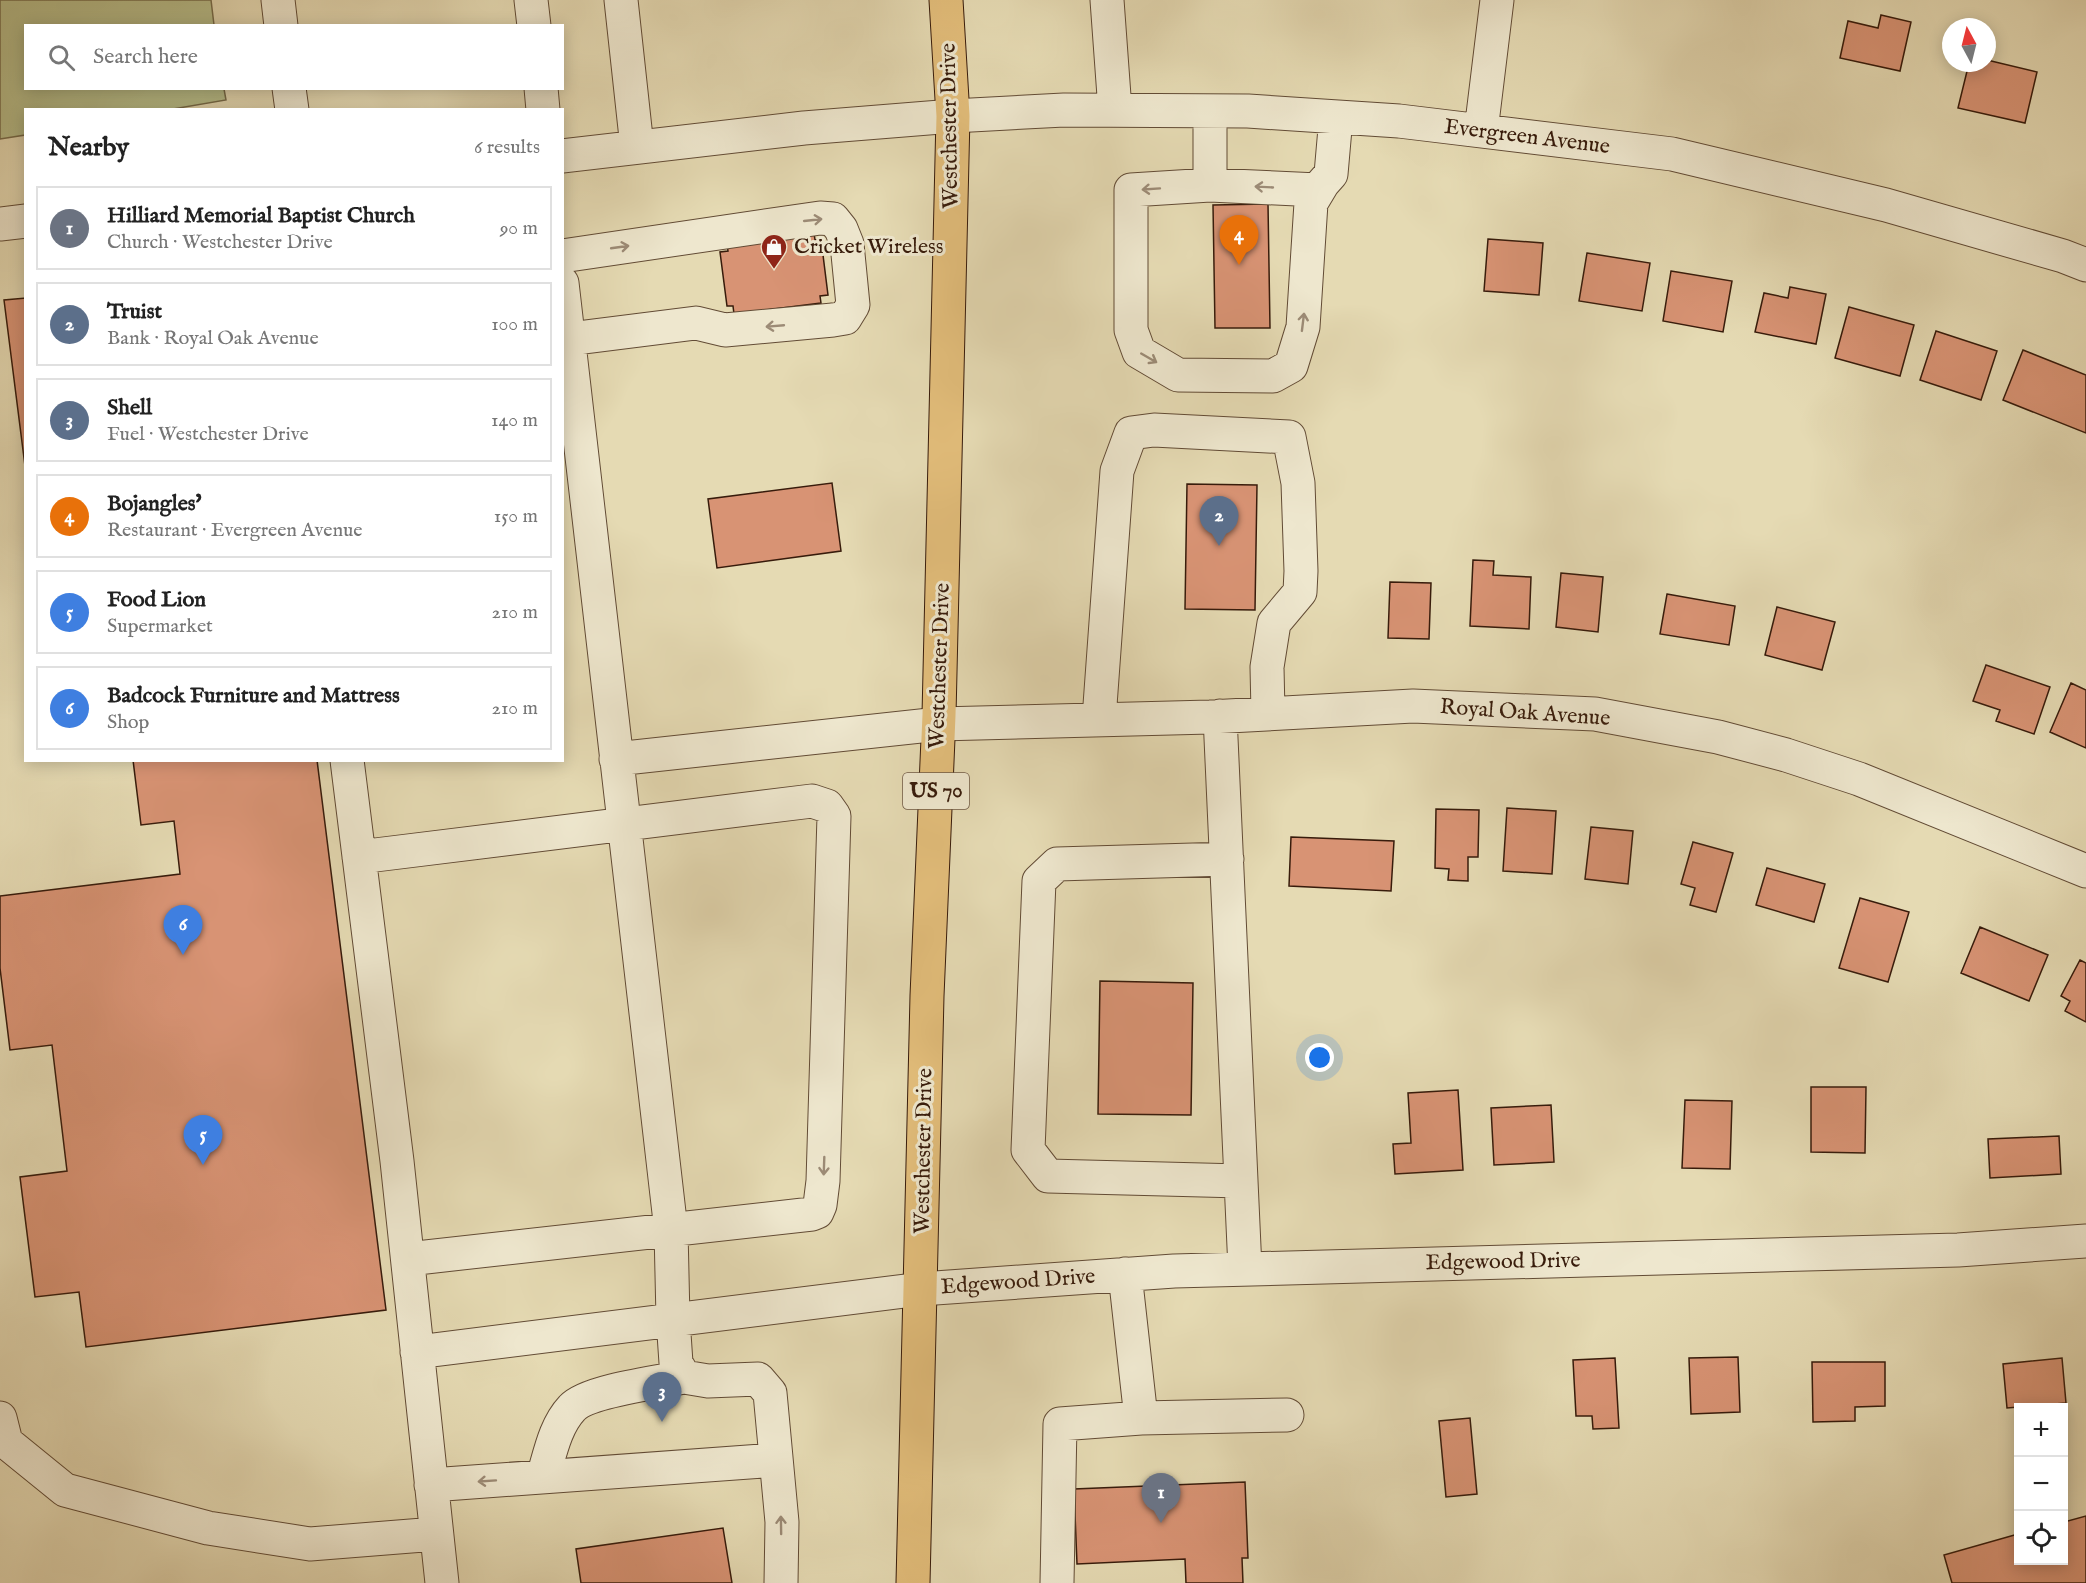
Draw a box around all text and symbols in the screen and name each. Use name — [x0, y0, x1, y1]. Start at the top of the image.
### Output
north arrow — [1942, 18, 1996, 72]
search box — [24, 24, 564, 90]
icon: search — [45, 41, 78, 74]
text: Search here — [93, 43, 198, 71]
street label: Westchester Drive — [935, 43, 965, 209]
street label: Evergreen Avenue — [1442, 113, 1612, 161]
text: Nearby — [48, 131, 129, 164]
text: 6 results — [474, 135, 540, 160]
one-way arrow — [1255, 182, 1274, 193]
one-way arrow — [1142, 183, 1162, 194]
text: Hilliard Memorial Baptist Church — [107, 202, 415, 230]
one-way arrow — [803, 214, 823, 225]
text: 1 — [66, 216, 73, 241]
text: 90 m — [500, 216, 538, 241]
pin: 4 — [1220, 216, 1258, 265]
text: Church · Westchester Drive — [107, 230, 333, 255]
shop icon: Cricket Wireless — [759, 232, 789, 270]
place label: Cricket Wireless — [794, 233, 944, 261]
one-way arrow — [610, 242, 630, 253]
text: Truist — [107, 298, 162, 326]
text: 2 — [65, 312, 74, 337]
text: 100 m — [491, 312, 538, 337]
one-way arrow — [1298, 313, 1309, 332]
one-way arrow — [766, 321, 786, 332]
text: Bank · Royal Oak Avenue — [107, 326, 319, 351]
one-way arrow — [1140, 352, 1157, 364]
text: Shell — [107, 394, 152, 422]
text: 3 — [66, 408, 73, 433]
text: 140 m — [491, 408, 538, 433]
text: Fuel · Westchester Drive — [107, 422, 309, 447]
text: Bojangles' — [107, 490, 202, 518]
pin: 2 — [1200, 496, 1238, 546]
text: 4 — [65, 504, 74, 529]
text: 150 m — [494, 504, 538, 529]
text: Restaurant · Evergreen Avenue — [107, 518, 362, 543]
street label: Westchester Drive — [923, 583, 957, 749]
text: Food Lion — [107, 586, 206, 614]
text: 5 — [66, 600, 73, 625]
text: 210 m — [492, 600, 538, 625]
text: Supermarket — [107, 614, 213, 639]
text: Badcock Furniture and Mattress — [107, 682, 400, 710]
street label: Royal Oak Avenue — [1439, 693, 1611, 733]
text: 6 — [65, 696, 74, 721]
text: 210 m — [492, 696, 538, 721]
text: Shop — [107, 710, 149, 735]
road number: US 70 — [903, 773, 969, 809]
pin: 6 — [164, 906, 202, 955]
your location — [1305, 1043, 1334, 1072]
street label: Westchester Drive — [909, 1068, 939, 1234]
pin: 5 — [184, 1116, 222, 1165]
one-way arrow — [818, 1156, 829, 1176]
street label: Edgewood Drive — [1425, 1247, 1581, 1277]
street label: Edgewood Drive — [940, 1263, 1096, 1301]
pin: 3 — [642, 1372, 682, 1422]
map controls — [2014, 1403, 2068, 1565]
button: + — [2014, 1403, 2068, 1457]
button: − — [2014, 1457, 2068, 1511]
pin: 1 — [1142, 1474, 1180, 1523]
one-way arrow — [477, 1476, 497, 1487]
button: locate — [2014, 1511, 2068, 1565]
one-way arrow — [776, 1515, 787, 1535]

